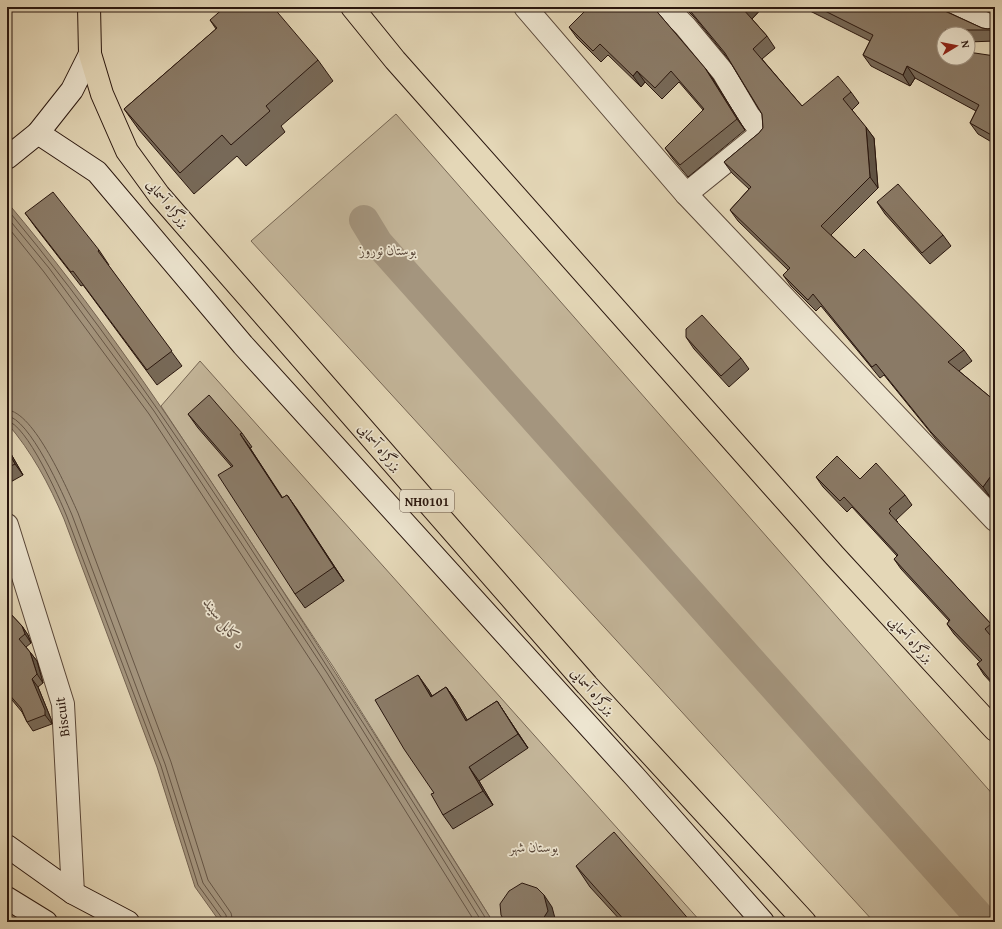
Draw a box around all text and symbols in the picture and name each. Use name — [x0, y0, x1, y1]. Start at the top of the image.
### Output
north arrow — [936, 26, 976, 66]
text: N — [957, 39, 974, 50]
street label: بزرگراه آسمایی — [142, 175, 194, 232]
park label: بوستان نوروز — [358, 240, 417, 260]
street label: بزرگراه آسمایی — [354, 419, 407, 476]
road number: NH0101 — [400, 490, 454, 512]
water label: د کابل سيند — [198, 593, 251, 654]
street label: بزرگراه آسمایی — [884, 611, 938, 667]
street label: بزرگراه آسمایی — [566, 663, 620, 719]
street label: Biscuit — [50, 696, 74, 738]
park label: بوستان شهر — [509, 837, 559, 857]

